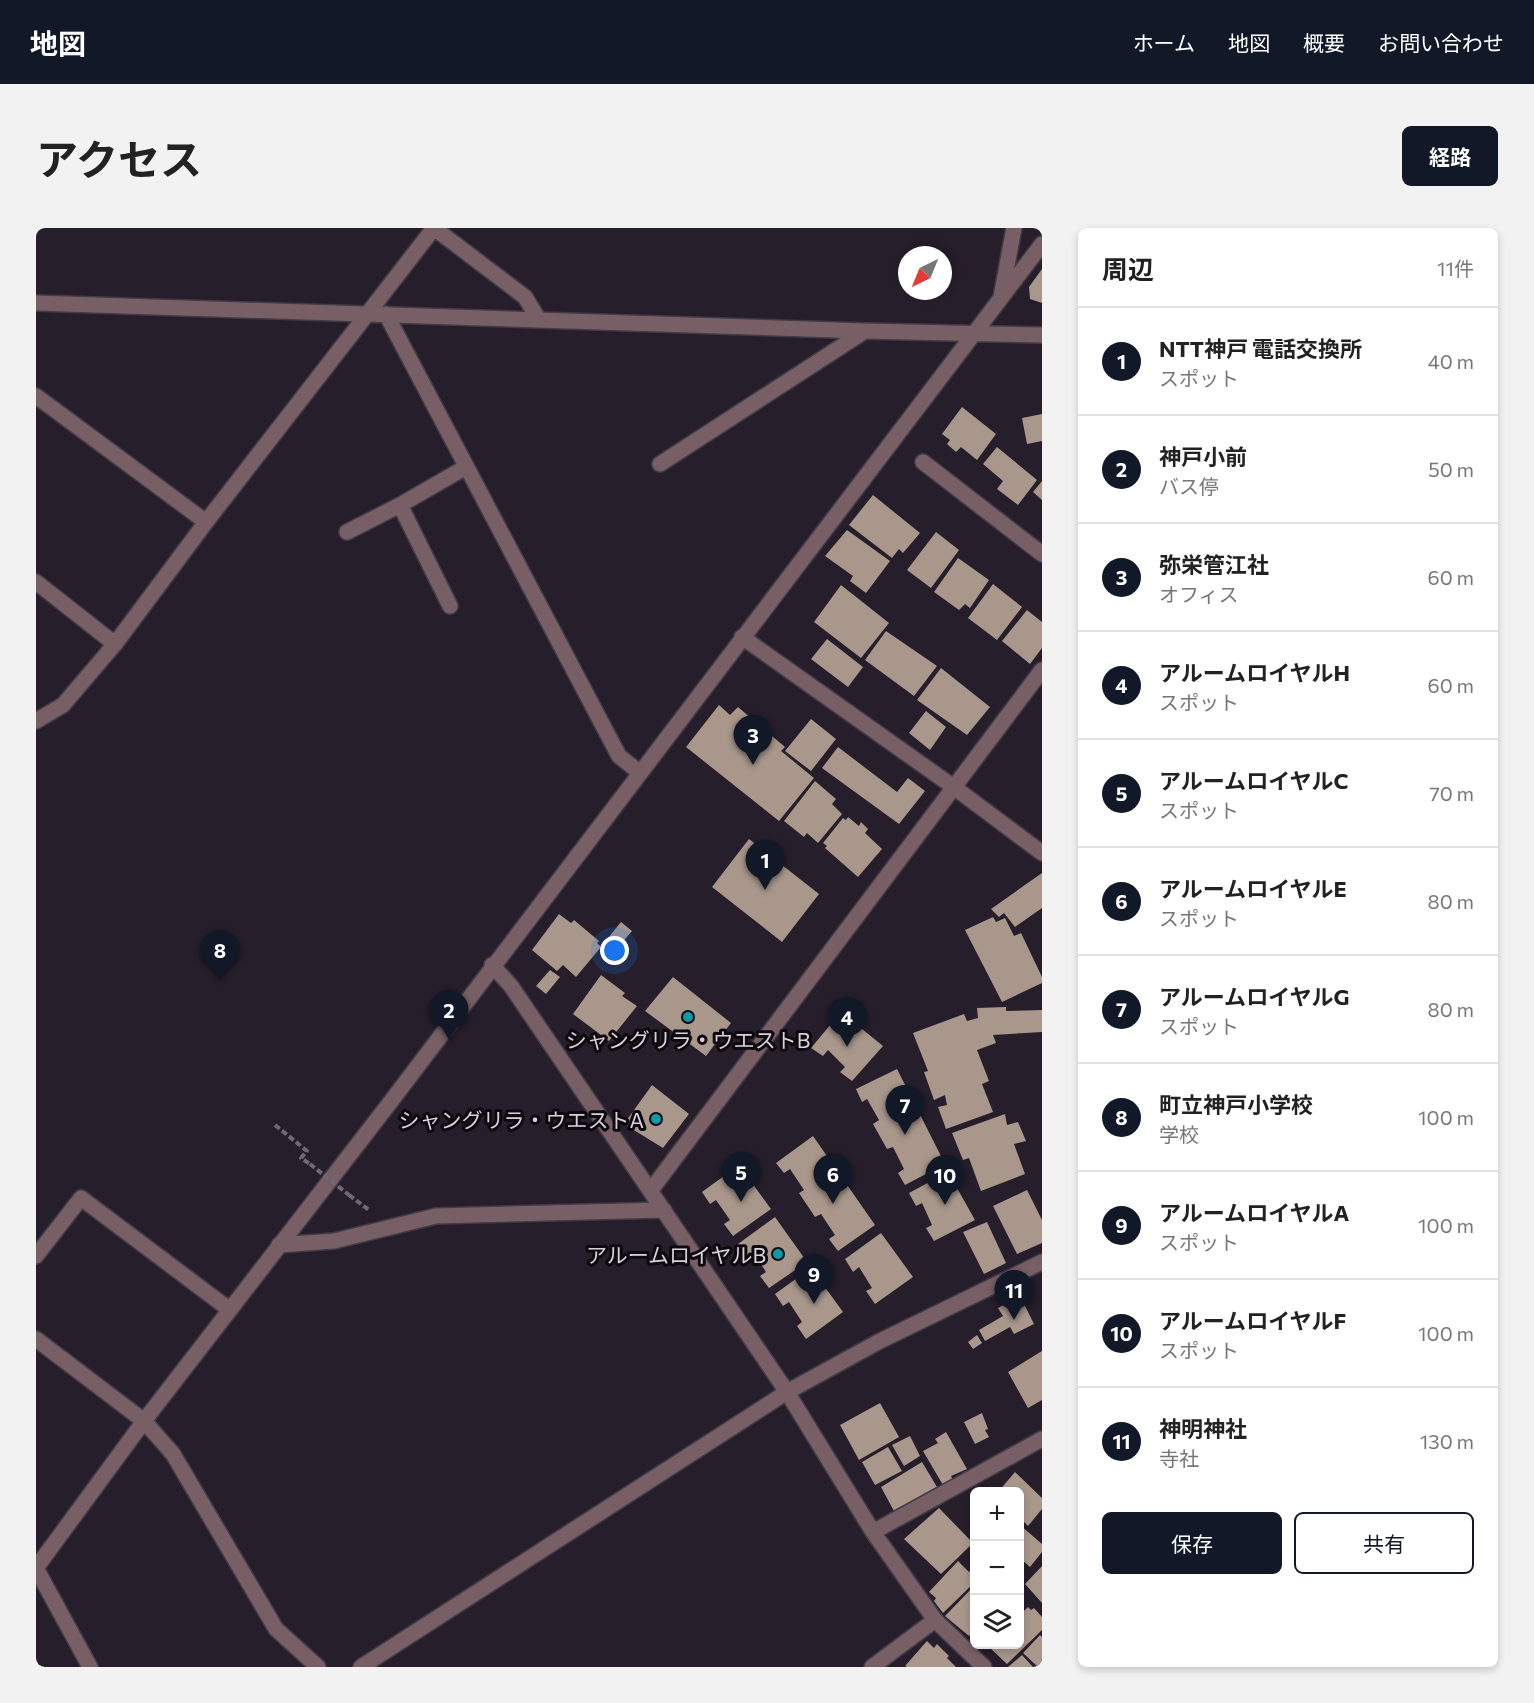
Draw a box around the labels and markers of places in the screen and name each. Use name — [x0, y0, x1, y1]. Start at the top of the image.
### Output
pin: 3 — [734, 716, 772, 765]
pin: 1 — [746, 840, 784, 890]
pin: 8 — [200, 930, 240, 980]
pin: 2 — [430, 990, 468, 1040]
pin: 4 — [828, 998, 866, 1047]
marker: シャングリラ・ウエストB — [681, 1010, 695, 1024]
place label: シャングリラ・ウエストB — [566, 1027, 810, 1052]
pin: 7 — [886, 1086, 924, 1135]
place label: シャングリラ・ウエストA — [399, 1107, 644, 1132]
marker: シャングリラ・ウエストA — [649, 1112, 663, 1126]
pin: 5 — [722, 1152, 760, 1202]
pin: 6 — [814, 1154, 852, 1204]
pin: 10 — [926, 1156, 964, 1205]
place label: アルームロイヤルB — [586, 1242, 766, 1267]
marker: アルームロイヤルB — [771, 1247, 785, 1261]
pin: 9 — [794, 1254, 834, 1304]
pin: 11 — [994, 1270, 1034, 1320]

